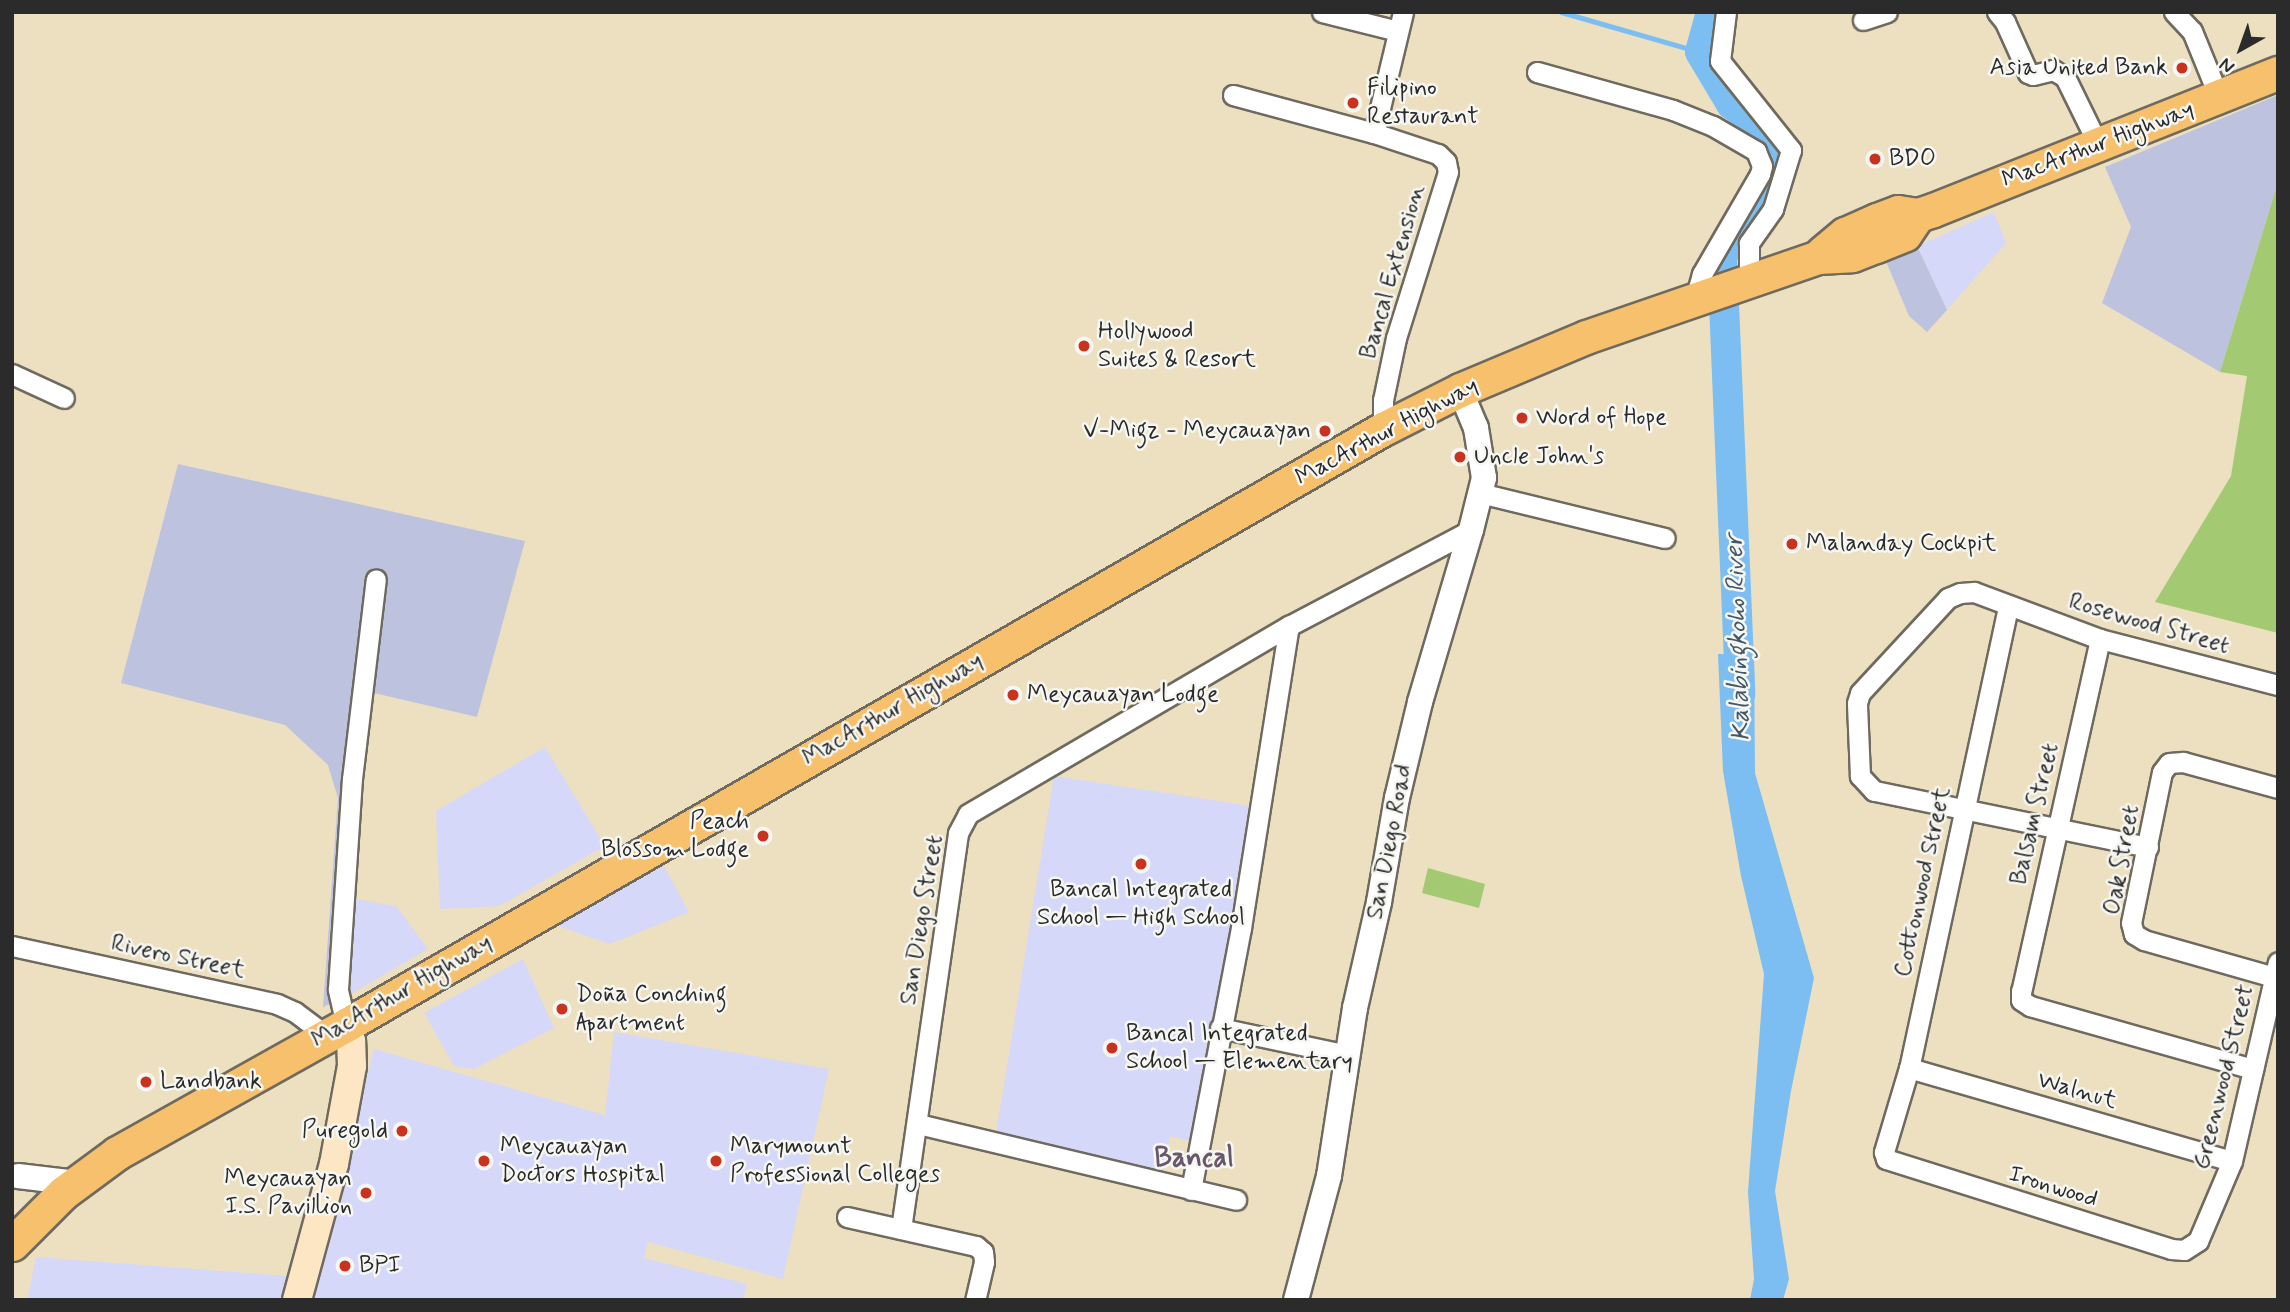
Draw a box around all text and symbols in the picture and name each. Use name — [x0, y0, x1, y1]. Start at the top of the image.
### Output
north arrow — [2206, 14, 2276, 84]
text: N — [2214, 52, 2240, 79]
place label: Asia United Bank — [1990, 54, 2168, 82]
marker: Asia United Bank — [2174, 60, 2190, 76]
place label: Filipino Restaurant — [1367, 75, 1479, 131]
marker: Filipino Restaurant — [1345, 95, 1361, 111]
street label: MacArthur Highway — [1998, 95, 2198, 195]
place label: BDO — [1889, 145, 1936, 173]
marker: BDO — [1867, 151, 1883, 167]
street label: Bancal Extension — [1354, 181, 1432, 363]
place label: Hollywood Suites & Resort — [1098, 318, 1256, 374]
marker: Hollywood Suites & Resort — [1076, 338, 1092, 354]
street label: MacArthur Highway — [1291, 372, 1483, 492]
place label: Word of Hope — [1536, 404, 1671, 432]
marker: Word of Hope — [1514, 410, 1530, 426]
place label: V-Migz - Meycauayan — [1083, 417, 1311, 445]
marker: V-Migz - Meycauayan — [1317, 423, 1333, 439]
place label: Uncle John's — [1474, 443, 1605, 471]
marker: Uncle John's — [1452, 449, 1468, 465]
place label: Malanday Cockpit — [1806, 530, 1994, 558]
water label: Kalabingkoho River — [1720, 534, 1758, 742]
marker: Malanday Cockpit — [1784, 536, 1800, 552]
street label: Rosewood Street — [2063, 587, 2235, 661]
street label: MacArthur Highway — [798, 647, 988, 773]
place label: Meycauayan Lodge — [1027, 681, 1222, 709]
marker: Meycauayan Lodge — [1005, 687, 1021, 703]
street label: Balsam Street — [2004, 738, 2066, 890]
street label: San Diego Road — [1361, 764, 1419, 920]
street label: Cottonwood Street — [1889, 784, 1957, 980]
street label: Oak Street — [2098, 801, 2146, 919]
place label: Peach Blossom Lodge — [598, 808, 749, 864]
marker: Peach Blossom Lodge — [755, 828, 771, 844]
street label: San Diego Street — [894, 832, 950, 1008]
marker: Bancal Integrated School — High School — [1133, 856, 1149, 872]
place label: Bancal Integrated School — High School — [1037, 876, 1245, 932]
street label: Rivero Street — [108, 929, 248, 985]
street label: MacArthur Highway — [307, 929, 497, 1055]
place label: Doña Conching Apartment — [576, 981, 727, 1037]
street label: Greenwood Street — [2187, 982, 2261, 1172]
marker: Doña Conching Apartment — [554, 1001, 570, 1017]
place label: Bancal Integrated School — Elementary — [1126, 1020, 1353, 1076]
marker: Bancal Integrated School — Elementary — [1104, 1040, 1120, 1056]
street label: Walnut — [2034, 1066, 2120, 1116]
place label: Landbank — [160, 1068, 262, 1096]
marker: Landbank — [138, 1074, 154, 1090]
place label: Puregold — [302, 1117, 388, 1145]
marker: Puregold — [394, 1123, 410, 1139]
place label: Meycauayan Doctors Hospital — [500, 1133, 668, 1189]
place label: Marymount Professional Colleges — [730, 1133, 939, 1189]
district label: Bancal — [1154, 1142, 1234, 1176]
marker: Meycauayan Doctors Hospital — [474, 1151, 494, 1171]
marker: Marymount Professional Colleges — [708, 1153, 724, 1169]
street label: Ironwood — [2005, 1160, 2101, 1214]
place label: Meycauayan I.S. Pavillion — [224, 1165, 352, 1221]
marker: Meycauayan I.S. Pavillion — [358, 1185, 374, 1201]
place label: BPI — [359, 1252, 401, 1280]
marker: BPI — [337, 1258, 353, 1274]

